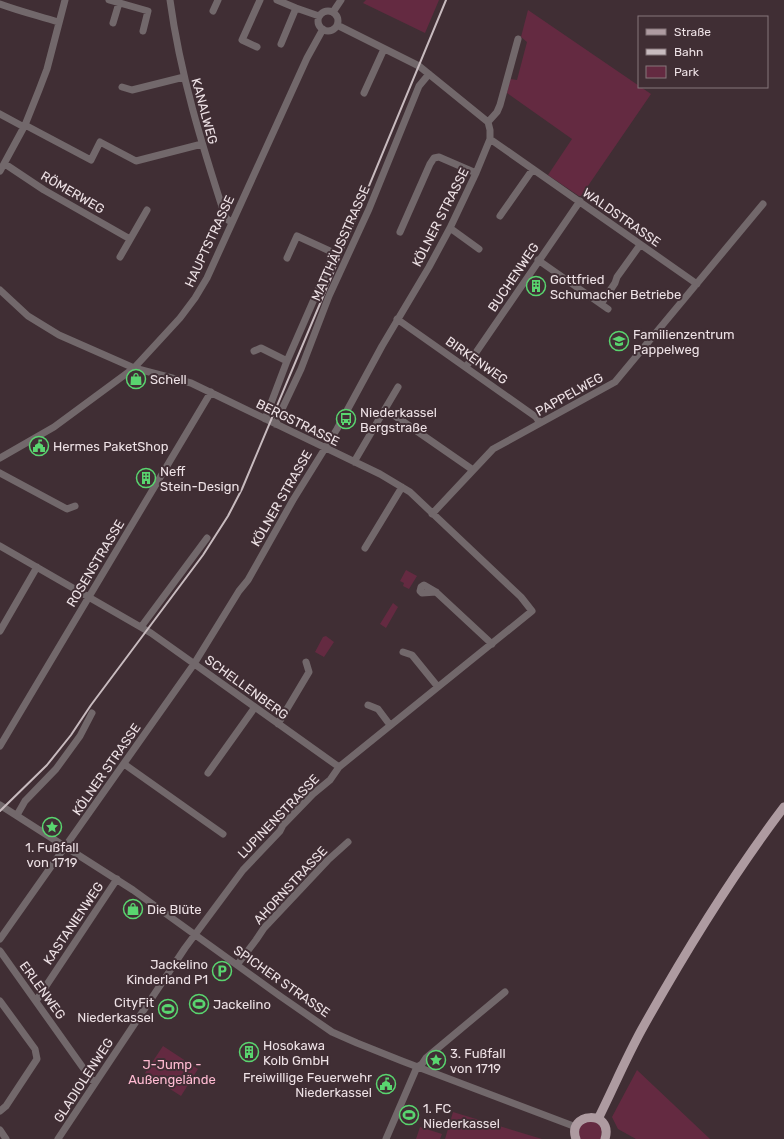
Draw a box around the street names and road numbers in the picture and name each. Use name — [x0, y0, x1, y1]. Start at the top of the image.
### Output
street label: KANALWEG — [188, 76, 221, 146]
street label: KÖLNER STRASSE — [409, 165, 472, 269]
street label: RÖMERWEG — [38, 168, 107, 217]
street label: MATTHÄUSSTRASSE — [308, 183, 373, 303]
street label: WALDSTRASSE — [580, 185, 664, 250]
street label: HAUPTSTRASSE — [182, 193, 237, 289]
street label: BUCHENWEG — [485, 240, 542, 315]
street label: BIRKENWEG — [443, 333, 511, 387]
street label: PAPPELWEG — [533, 370, 606, 419]
street label: BERGSTRASSE — [254, 396, 342, 449]
street label: KÖLNER STRASSE — [248, 447, 315, 549]
street label: ROSENSTRASSE — [64, 517, 127, 610]
street label: SCHELLENBERG — [202, 652, 291, 723]
street label: KÖLNER STRASSE — [69, 720, 144, 818]
street label: LUPINENSTRASSE — [235, 771, 322, 861]
street label: AHORNSTRASSE — [250, 843, 330, 927]
street label: KASTANIENWEG — [40, 879, 107, 967]
street label: SPICHER STRASSE — [231, 943, 333, 1020]
street label: ERLENWEG — [17, 959, 69, 1022]
street label: GLADIOLENWEG — [51, 1035, 116, 1125]

